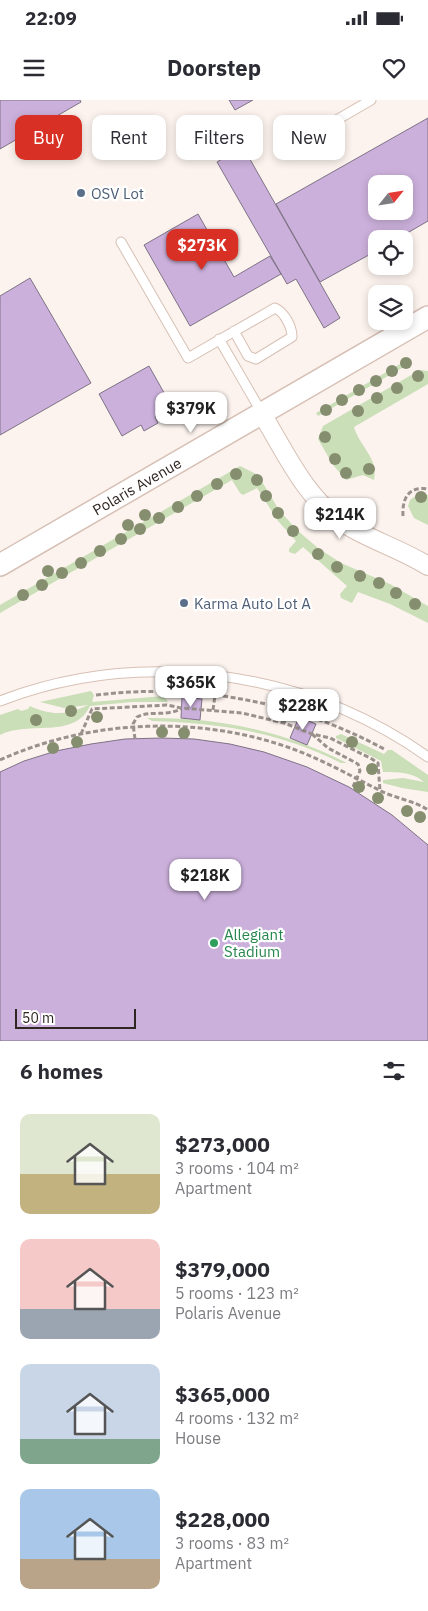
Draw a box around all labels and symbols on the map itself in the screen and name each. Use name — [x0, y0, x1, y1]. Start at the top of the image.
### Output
north arrow — [368, 175, 412, 220]
place label: OSV Lot — [91, 184, 144, 203]
marker: OSV Lot — [75, 187, 87, 199]
pin: $273K — [167, 228, 237, 271]
pin: $379K — [156, 392, 226, 434]
street label: Polaris Avenue — [89, 453, 185, 519]
pin: $214K — [305, 498, 375, 540]
place label: Karma Auto Lot A — [194, 594, 311, 613]
marker: Karma Auto Lot A — [178, 597, 190, 609]
pin: $365K — [156, 666, 226, 708]
pin: $228K — [268, 688, 338, 731]
pin: $218K — [170, 858, 240, 901]
place label: Allegiant Stadium — [224, 925, 283, 961]
marker: Allegiant Stadium — [208, 937, 220, 949]
scale bar — [15, 1006, 136, 1029]

